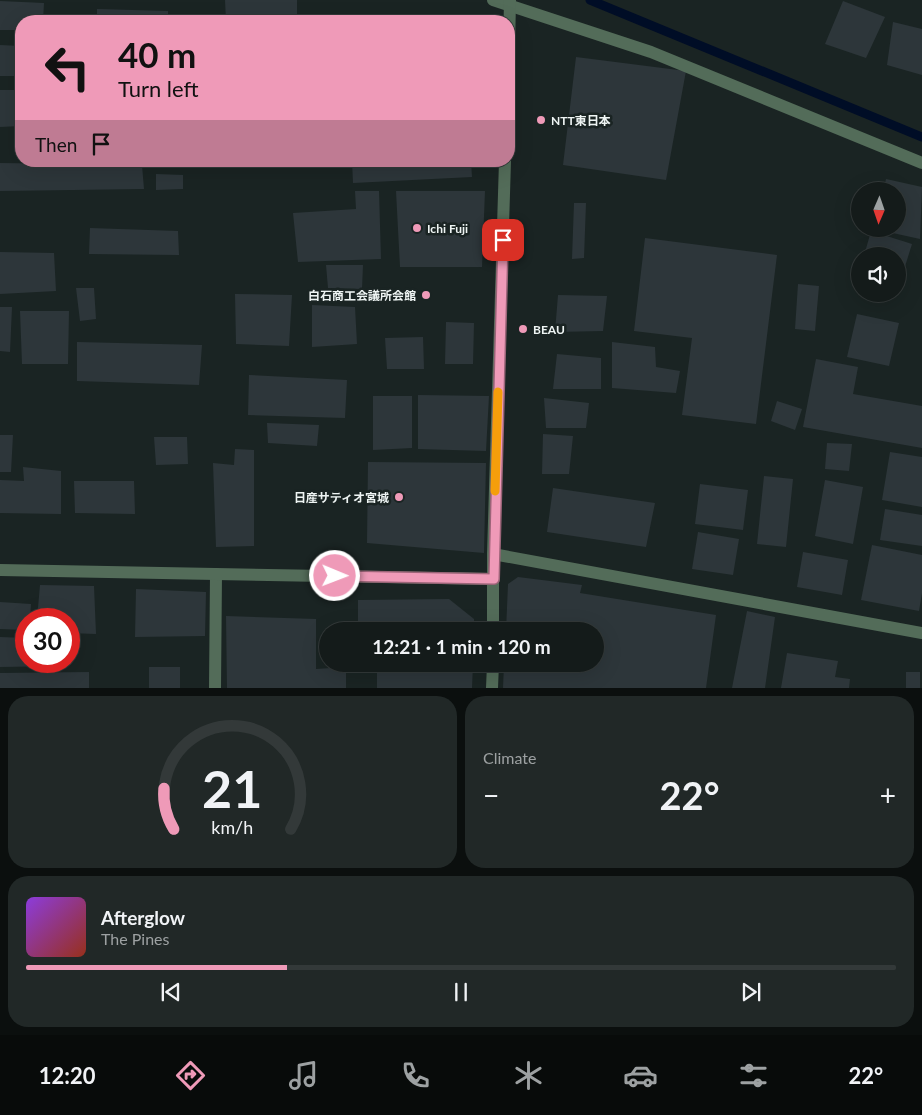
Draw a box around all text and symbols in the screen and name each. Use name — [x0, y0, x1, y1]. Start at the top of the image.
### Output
text: 40 m — [118, 33, 196, 75]
icon: left — [35, 35, 100, 100]
text: Turn left — [118, 75, 199, 102]
place label: NTT東日本 — [551, 113, 611, 128]
marker: NTT東日本 — [535, 114, 547, 126]
icon: arrive — [87, 130, 115, 158]
text: Then — [35, 133, 77, 156]
north arrow — [851, 182, 906, 238]
map controls — [851, 182, 906, 302]
pin — [482, 219, 524, 261]
place label: Ichi Fuji — [427, 221, 468, 236]
marker: Ichi Fuji — [411, 222, 423, 234]
icon: arrive — [489, 226, 517, 254]
button: sound — [851, 247, 906, 302]
place label: 白石商工会議所会館 — [308, 288, 416, 303]
marker: 白石商工会議所会館 — [420, 289, 432, 301]
place label: BEAU — [533, 322, 565, 337]
marker: BEAU — [517, 323, 529, 335]
place label: 日産サティオ宮城 — [294, 490, 389, 505]
marker: 日産サティオ宮城 — [393, 491, 405, 503]
position arrow — [308, 549, 360, 601]
speed limit sign: 30 — [15, 608, 80, 673]
text: 12:21 · 1 min · 120 m — [372, 635, 551, 658]
text: Climate — [483, 748, 536, 767]
text: 21 — [202, 757, 263, 819]
text: 22° — [660, 772, 719, 818]
text: − — [483, 778, 499, 812]
text: + — [880, 778, 896, 812]
text: km/h — [212, 816, 253, 838]
text: Afterglow — [101, 906, 185, 929]
text: The Pines — [101, 929, 170, 948]
icon: previous — [157, 978, 185, 1006]
icon: pause — [447, 978, 475, 1006]
icon: next — [737, 978, 765, 1006]
icon: directions — [173, 1058, 208, 1093]
icon: music — [286, 1058, 321, 1093]
icon: phone — [398, 1058, 433, 1093]
icon: climate — [511, 1058, 546, 1093]
icon: car — [623, 1058, 658, 1093]
icon: filters — [736, 1058, 771, 1093]
text: 12:20 — [39, 1062, 96, 1089]
text: 22° — [848, 1062, 883, 1089]

